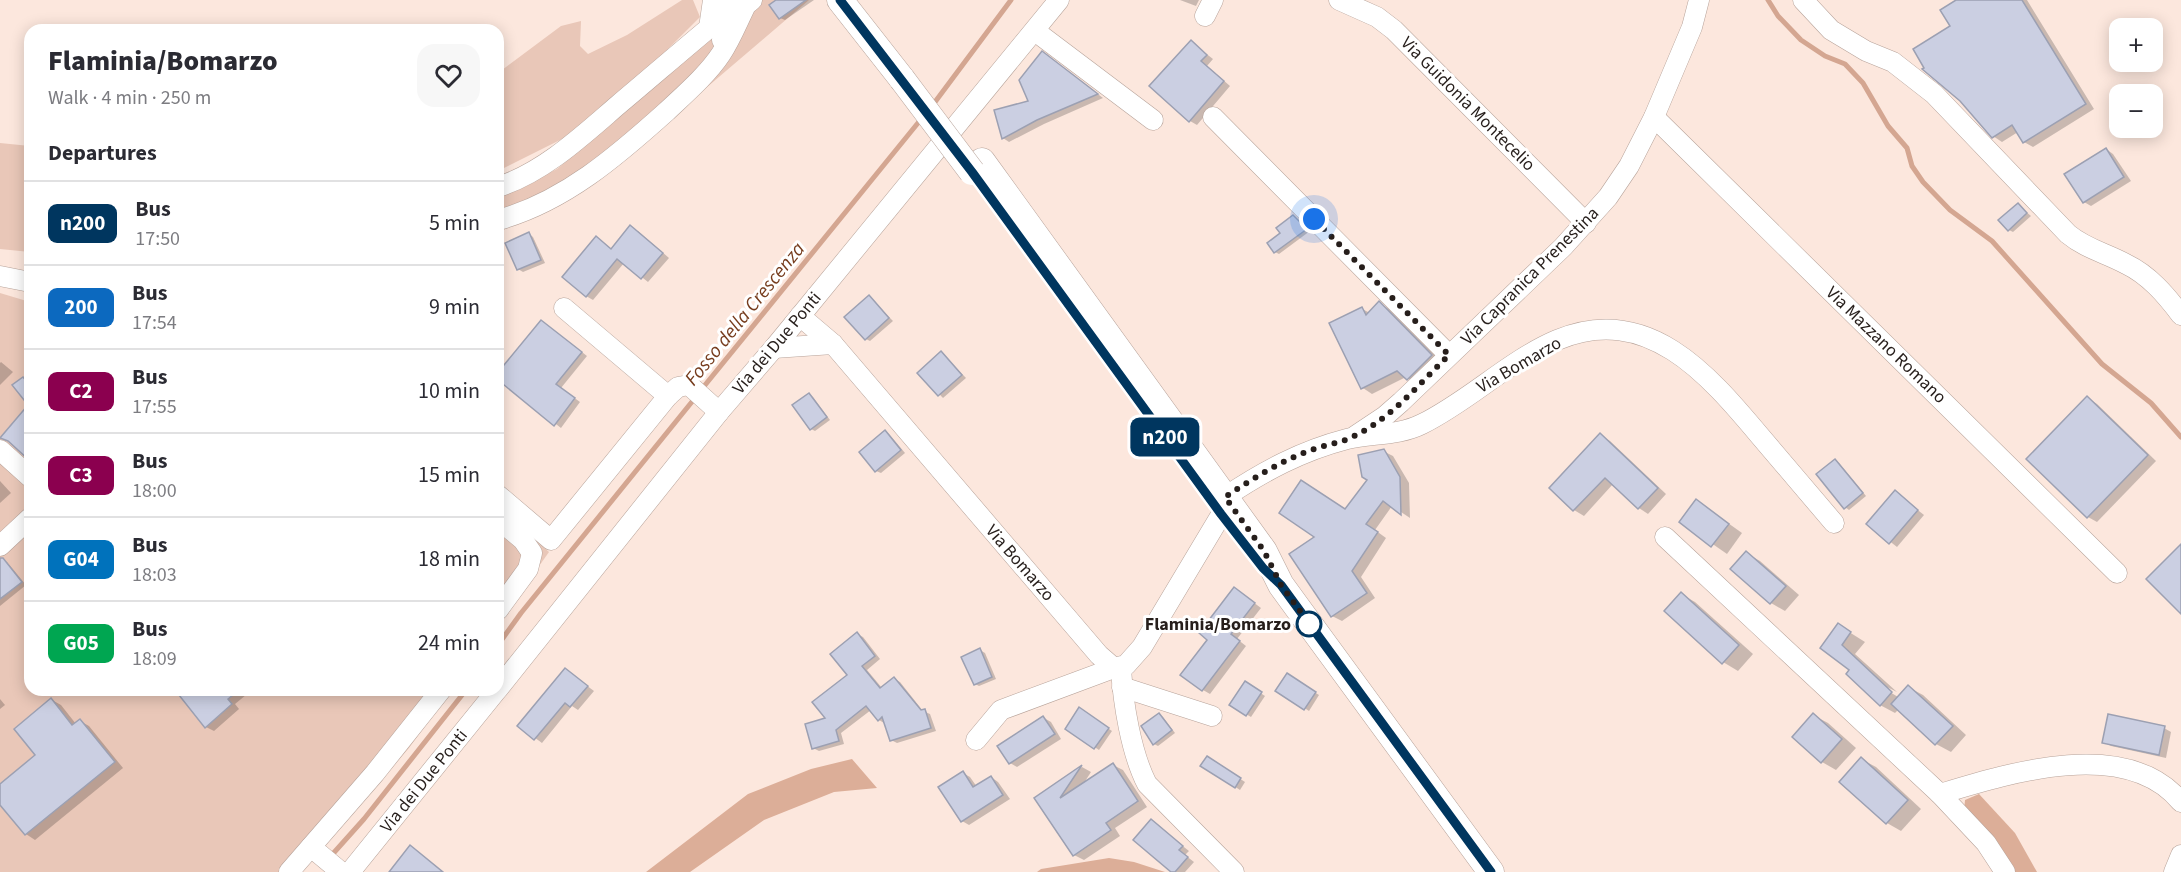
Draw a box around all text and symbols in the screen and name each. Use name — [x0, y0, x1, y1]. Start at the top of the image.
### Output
map controls — [2109, 18, 2163, 138]
button: + — [2109, 18, 2163, 72]
street label: Via Guidonia Montecelio — [1395, 31, 1541, 177]
text: Flaminia/Bomarzo — [48, 41, 278, 81]
button: heart — [417, 44, 480, 107]
text: Walk · 4 min · 250 m — [48, 84, 211, 112]
button: − — [2109, 84, 2163, 138]
text: Departures — [48, 137, 157, 169]
text: Bus — [135, 193, 171, 225]
street label: Via Capranica Prenestina — [1455, 201, 1605, 351]
your location — [1299, 204, 1329, 234]
text: 5 min — [429, 207, 480, 239]
text: n200 — [60, 208, 105, 238]
text: 17:50 — [135, 225, 180, 253]
water label: Fosso della Crescenza — [678, 236, 812, 392]
text: Bus — [132, 277, 168, 309]
street label: Via Mazzano Romano — [1820, 281, 1952, 409]
street label: Via dei Due Ponti — [727, 286, 827, 400]
text: 9 min — [429, 291, 480, 323]
text: 200 — [64, 292, 98, 322]
text: 17:54 — [132, 309, 177, 337]
street label: Via Bomarzo — [1472, 331, 1566, 399]
text: Bus — [132, 361, 168, 393]
text: 10 min — [418, 375, 480, 407]
text: C2 — [69, 376, 93, 406]
text: 17:55 — [132, 393, 177, 421]
line badge: n200 — [1123, 418, 1207, 456]
text: n200 — [1142, 422, 1188, 452]
text: Bus — [132, 445, 168, 477]
text: 15 min — [418, 459, 480, 491]
text: C3 — [69, 460, 93, 490]
text: 18:00 — [132, 477, 177, 505]
street label: Via Bomarzo — [980, 519, 1060, 607]
text: Bus — [132, 529, 168, 561]
text: 18 min — [418, 543, 480, 575]
text: G04 — [63, 544, 99, 574]
text: 18:03 — [132, 561, 177, 589]
marker: Flaminia/Bomarzo — [1296, 611, 1322, 637]
place label: Flaminia/Bomarzo — [1145, 612, 1291, 637]
text: Bus — [132, 613, 168, 645]
text: 24 min — [418, 627, 480, 659]
text: G05 — [63, 628, 99, 658]
text: 18:09 — [132, 645, 177, 673]
street label: Via dei Due Ponti — [374, 724, 474, 838]

